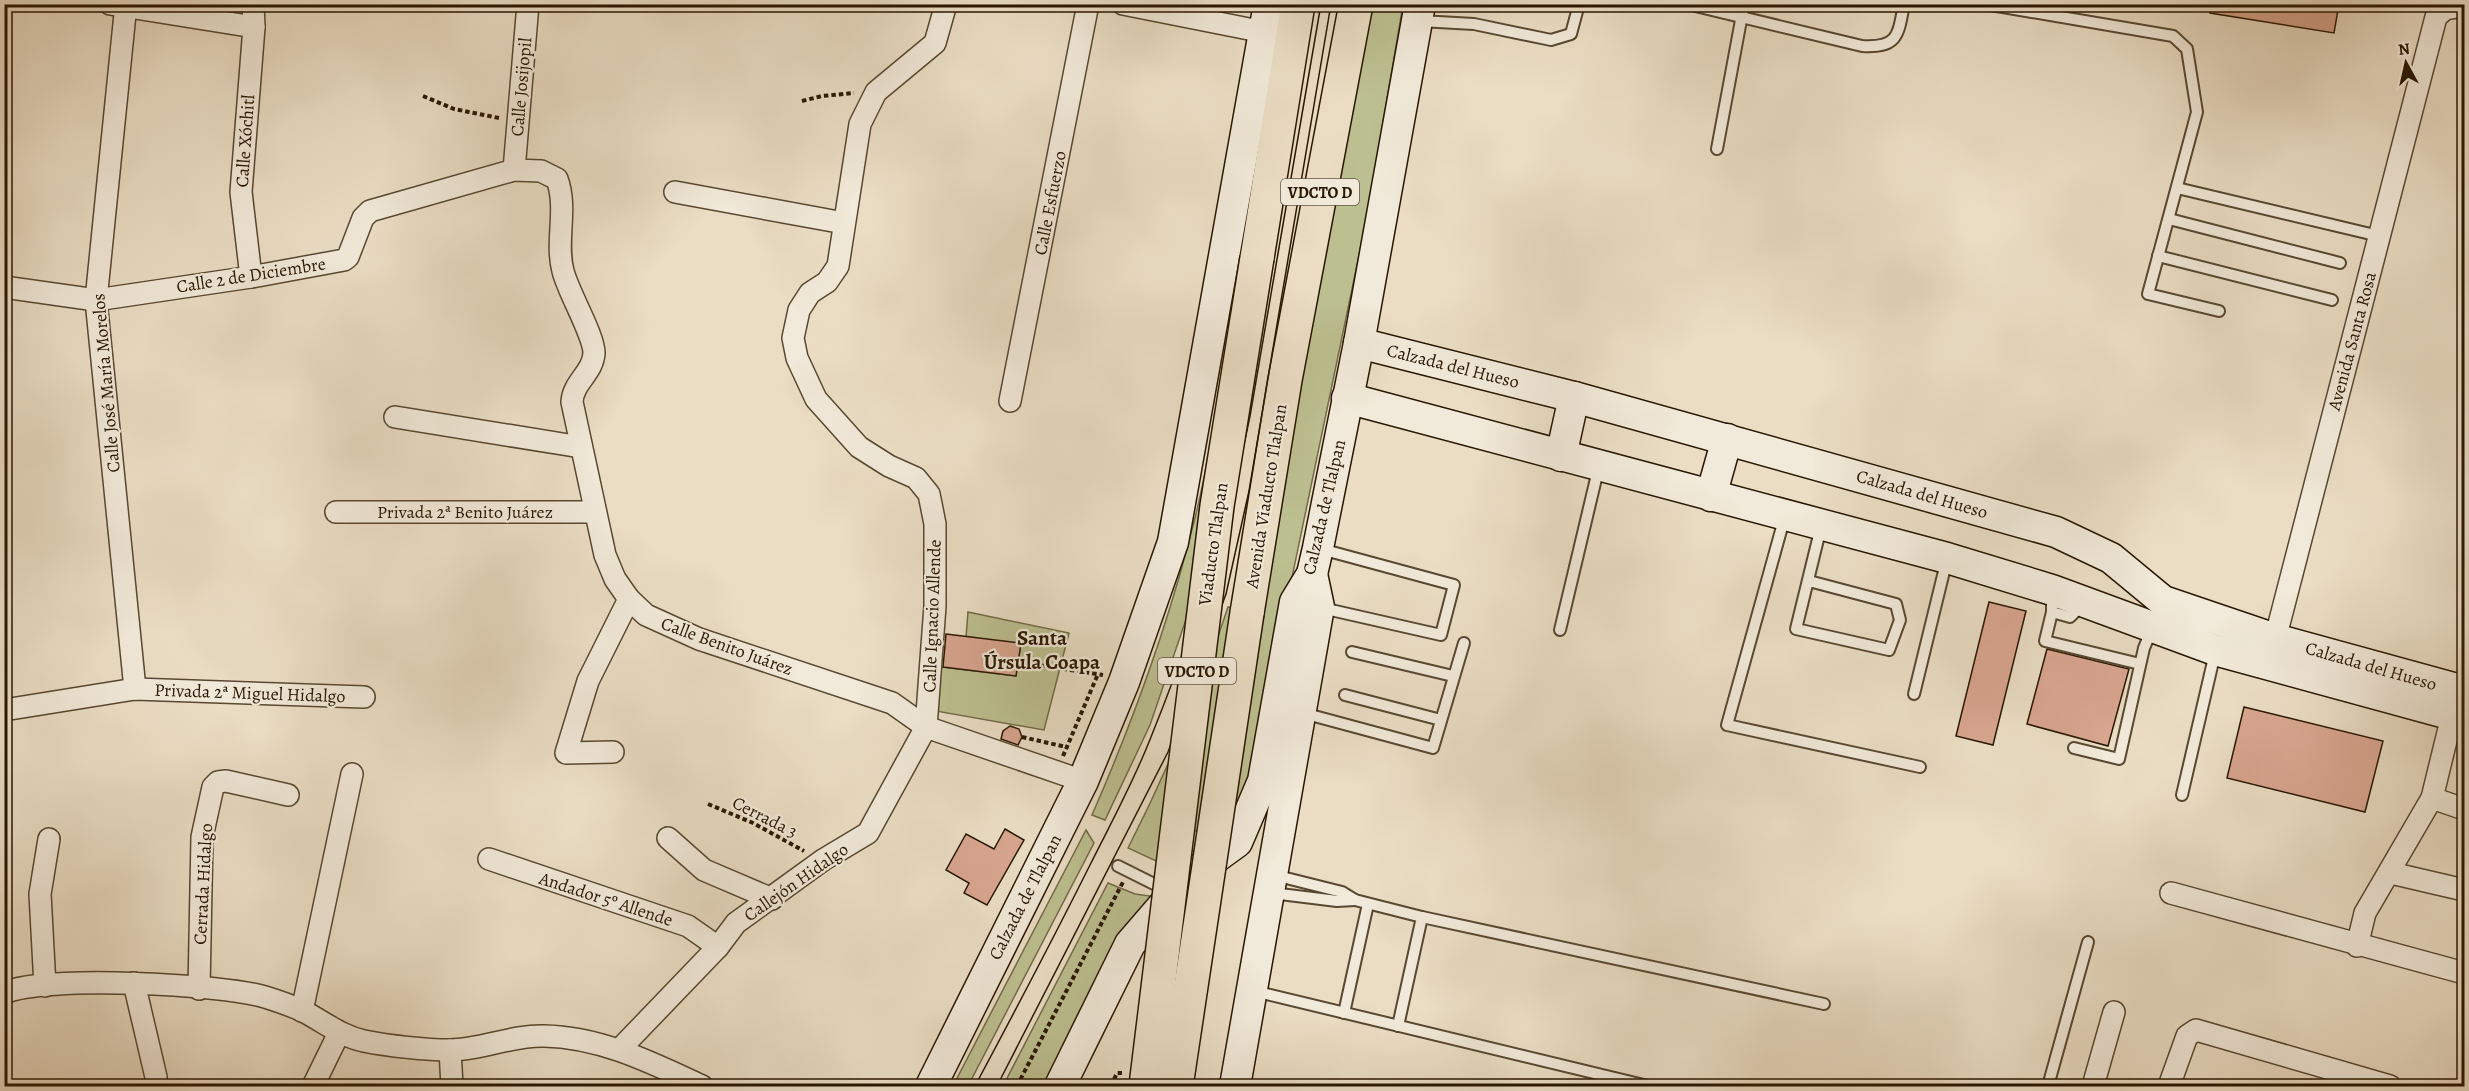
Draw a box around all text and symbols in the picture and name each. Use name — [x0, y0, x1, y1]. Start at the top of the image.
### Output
north arrow — [2376, 33, 2436, 93]
street label: Calle Josijopil — [505, 36, 537, 137]
text: N — [2397, 37, 2412, 61]
street label: Calle Xóchitl — [230, 93, 260, 188]
street label: Calle Esfuerzo — [1028, 149, 1072, 257]
road number: VDCTO D — [1281, 179, 1359, 205]
street label: Calle 2 de Diciembre — [175, 251, 327, 299]
street label: Avenida Santa Rosa — [2322, 268, 2382, 414]
street label: Calle José María Morelos — [86, 292, 126, 474]
street label: Calzada del Hueso — [1384, 338, 1522, 394]
street label: Avenida Viaducto Tlalpan — [1239, 402, 1292, 591]
street label: Calzada de Tlalpan — [1297, 437, 1351, 577]
street label: Calzada del Hueso — [1854, 464, 1991, 524]
street label: Viaducto Tlalpan — [1192, 481, 1234, 608]
street label: Privada 2ª Benito Juárez — [377, 500, 553, 524]
street label: Calle Ignacio Allende — [917, 539, 947, 693]
street label: Calle Benito Juárez — [658, 611, 796, 681]
district label: Santa Úrsula Coapa — [984, 624, 1101, 676]
street label: Calzada del Hueso — [2303, 636, 2440, 696]
road number: VDCTO D — [1158, 658, 1236, 684]
street label: Privada 2ª Miguel Hidalgo — [154, 678, 346, 708]
street label: Cerrada 3 — [728, 790, 802, 844]
street label: Cerrada Hidalgo — [188, 823, 218, 945]
street label: Calzada de Tlalpan — [983, 830, 1067, 964]
street label: Callejón Hidalgo — [739, 837, 853, 927]
street label: Andador 5º Allende — [535, 866, 676, 932]

